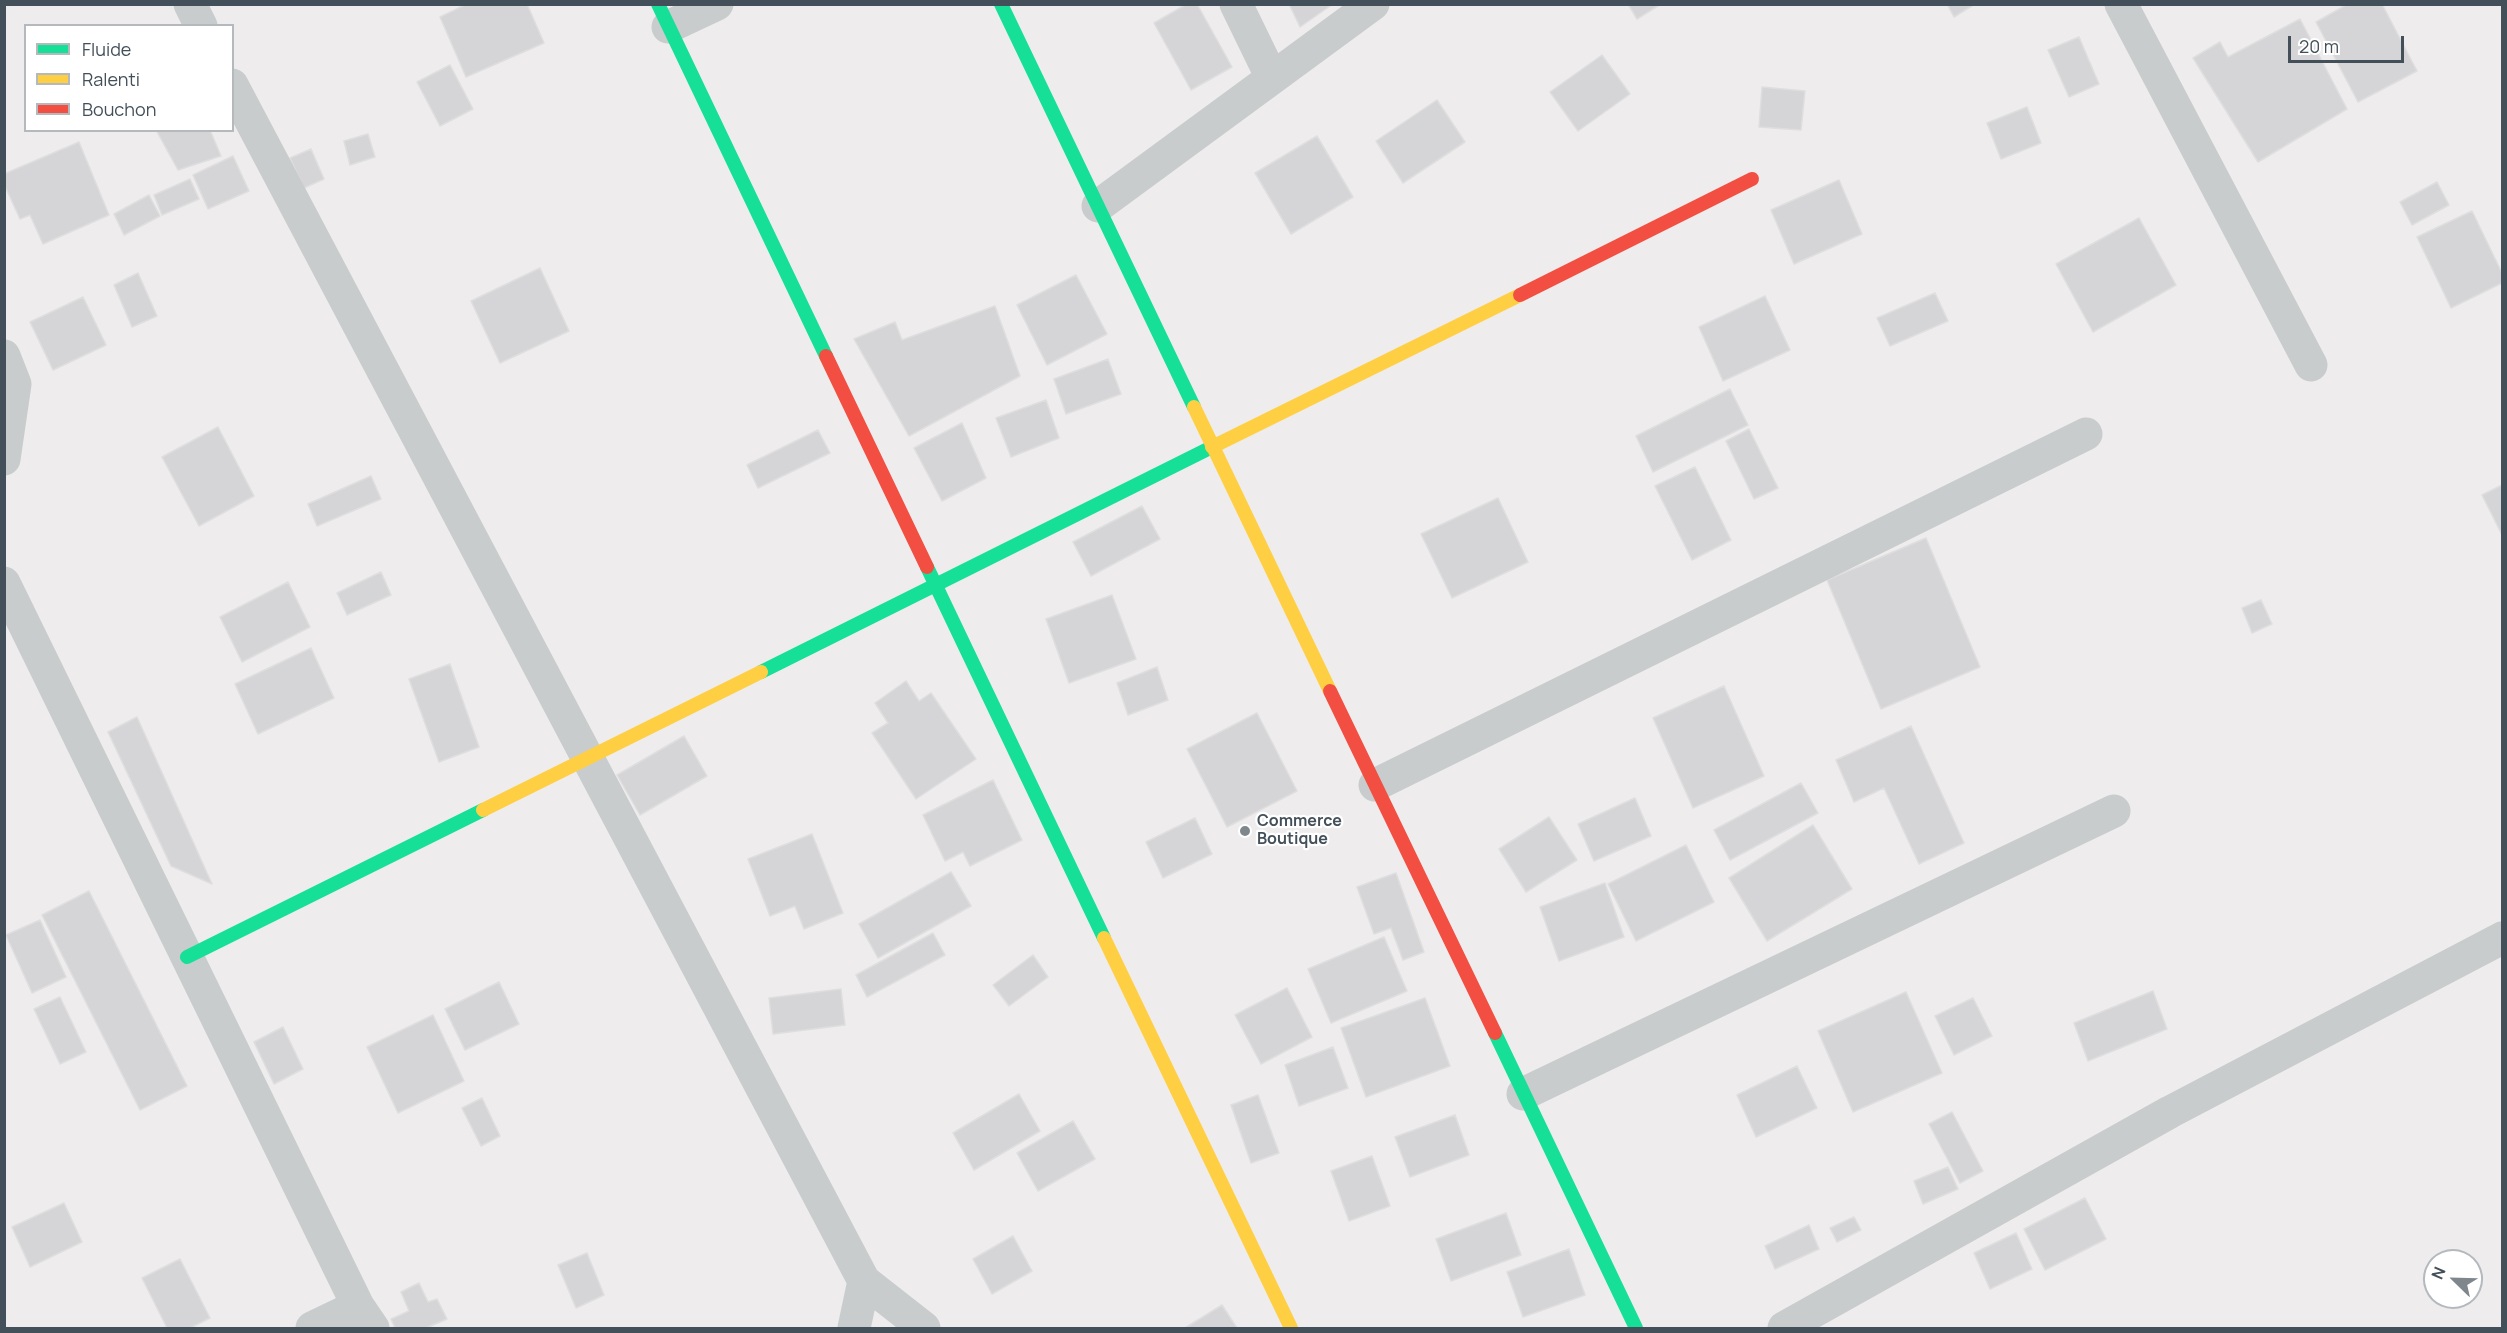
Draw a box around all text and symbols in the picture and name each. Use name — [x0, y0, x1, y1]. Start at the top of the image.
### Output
legend — [24, 24, 234, 132]
scale bar — [2291, 24, 2406, 62]
text: 20 m — [2299, 34, 2339, 58]
text: Fluide — [82, 37, 131, 61]
text: Ralenti — [82, 67, 140, 91]
text: Bouchon — [82, 97, 156, 121]
place label: Commerce Boutique — [1257, 812, 1342, 850]
marker: Commerce Boutique — [1238, 824, 1252, 838]
north arrow — [2423, 1249, 2483, 1309]
text: N — [2426, 1263, 2451, 1282]

